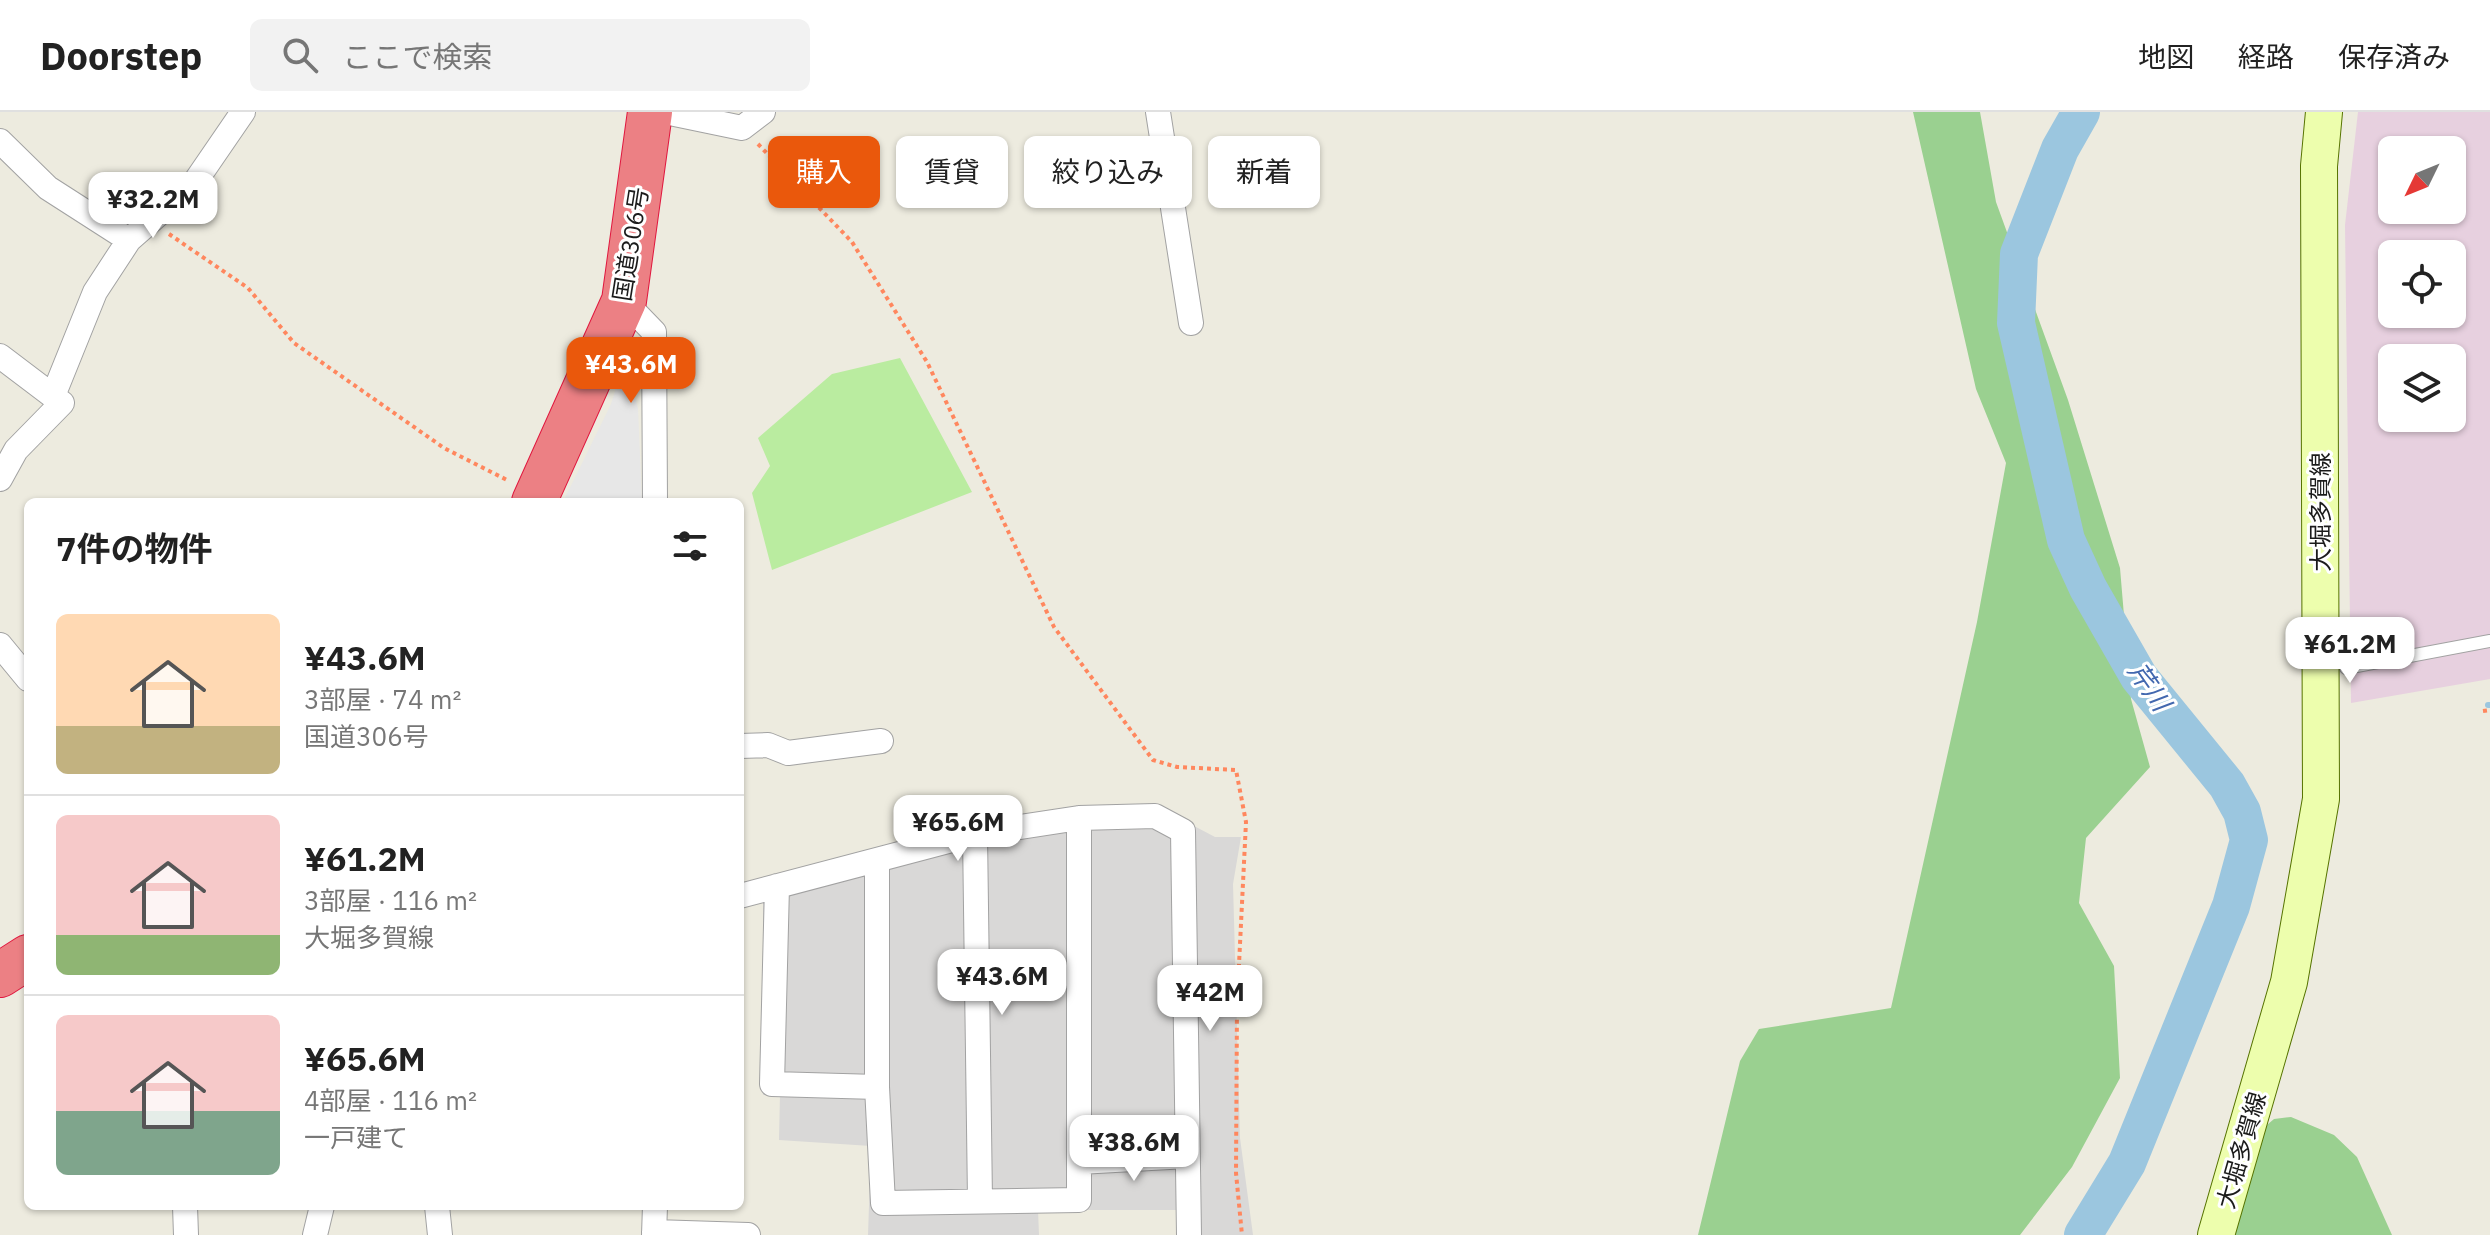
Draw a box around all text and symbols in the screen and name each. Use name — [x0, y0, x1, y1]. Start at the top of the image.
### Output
search box — [250, 19, 810, 91]
text: Doorstep — [40, 31, 202, 80]
icon: search — [278, 33, 322, 77]
text: ここで検索 — [342, 37, 492, 76]
text: 地図 — [2138, 38, 2194, 75]
text: 経路 — [2238, 38, 2294, 75]
text: 保存済み — [2338, 38, 2450, 75]
chip: 購入 — [768, 136, 880, 208]
chip: 賃貸 — [896, 136, 1008, 208]
chip: 絞り込み — [1024, 136, 1192, 208]
chip: 新着 — [1208, 136, 1320, 208]
north arrow — [2378, 136, 2466, 224]
map controls — [2378, 136, 2466, 432]
pin: ¥32.2M — [88, 172, 218, 240]
text: ¥32.2M — [106, 181, 200, 215]
street label: 国道306号 — [605, 185, 655, 303]
button: locate — [2378, 240, 2466, 328]
pin: ¥43.6M — [566, 337, 696, 405]
button: layers — [2378, 344, 2466, 432]
text: ¥43.6M — [584, 346, 678, 380]
street label: 大堀多賀線 — [2304, 452, 2336, 572]
icon: filters — [668, 524, 712, 568]
text: 7件の物件 — [56, 526, 212, 570]
pin: ¥61.2M — [2285, 617, 2415, 685]
text: ¥61.2M — [2303, 626, 2397, 660]
text: ¥43.6M — [304, 635, 426, 679]
icon: home — [120, 646, 216, 742]
water label: 芹川 — [2121, 655, 2181, 719]
text: 3部屋 · 74 m² — [304, 682, 461, 716]
text: 国道306号 — [304, 719, 429, 753]
pin: ¥65.6M — [893, 795, 1023, 863]
text: ¥65.6M — [911, 804, 1005, 838]
text: ¥61.2M — [304, 836, 426, 880]
icon: home — [120, 847, 216, 943]
text: 3部屋 · 116 m² — [304, 883, 477, 917]
text: 大堀多賀線 — [304, 920, 434, 954]
pin: ¥43.6M — [937, 949, 1067, 1017]
text: ¥43.6M — [955, 958, 1049, 992]
pin: ¥42M — [1163, 965, 1257, 1033]
text: ¥42M — [1175, 974, 1245, 1008]
text: ¥65.6M — [304, 1036, 426, 1080]
icon: home — [120, 1047, 216, 1143]
text: 4部屋 · 116 m² — [304, 1083, 477, 1117]
street label: 大堀多賀線 — [2209, 1088, 2273, 1212]
pin: ¥38.6M — [1069, 1115, 1199, 1183]
text: 一戸建て — [304, 1120, 408, 1154]
text: ¥38.6M — [1087, 1124, 1181, 1158]

